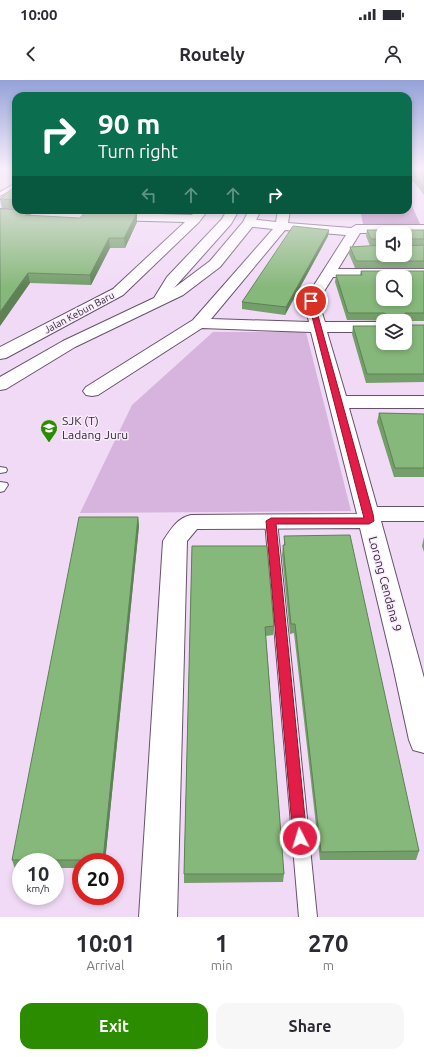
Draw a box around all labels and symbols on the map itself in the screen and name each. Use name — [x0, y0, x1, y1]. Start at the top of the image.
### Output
pin — [294, 284, 328, 318]
street label: Jalan Kebun Baru — [42, 289, 116, 336]
place label: SJK (T) Ladang Juru — [62, 414, 128, 441]
school or university icon: SJK (T) Ladang Juru — [39, 418, 59, 443]
street label: Lorong Cendana 9 — [367, 535, 404, 633]
position arrow — [279, 817, 321, 859]
speed limit sign: 20 — [72, 853, 124, 905]

